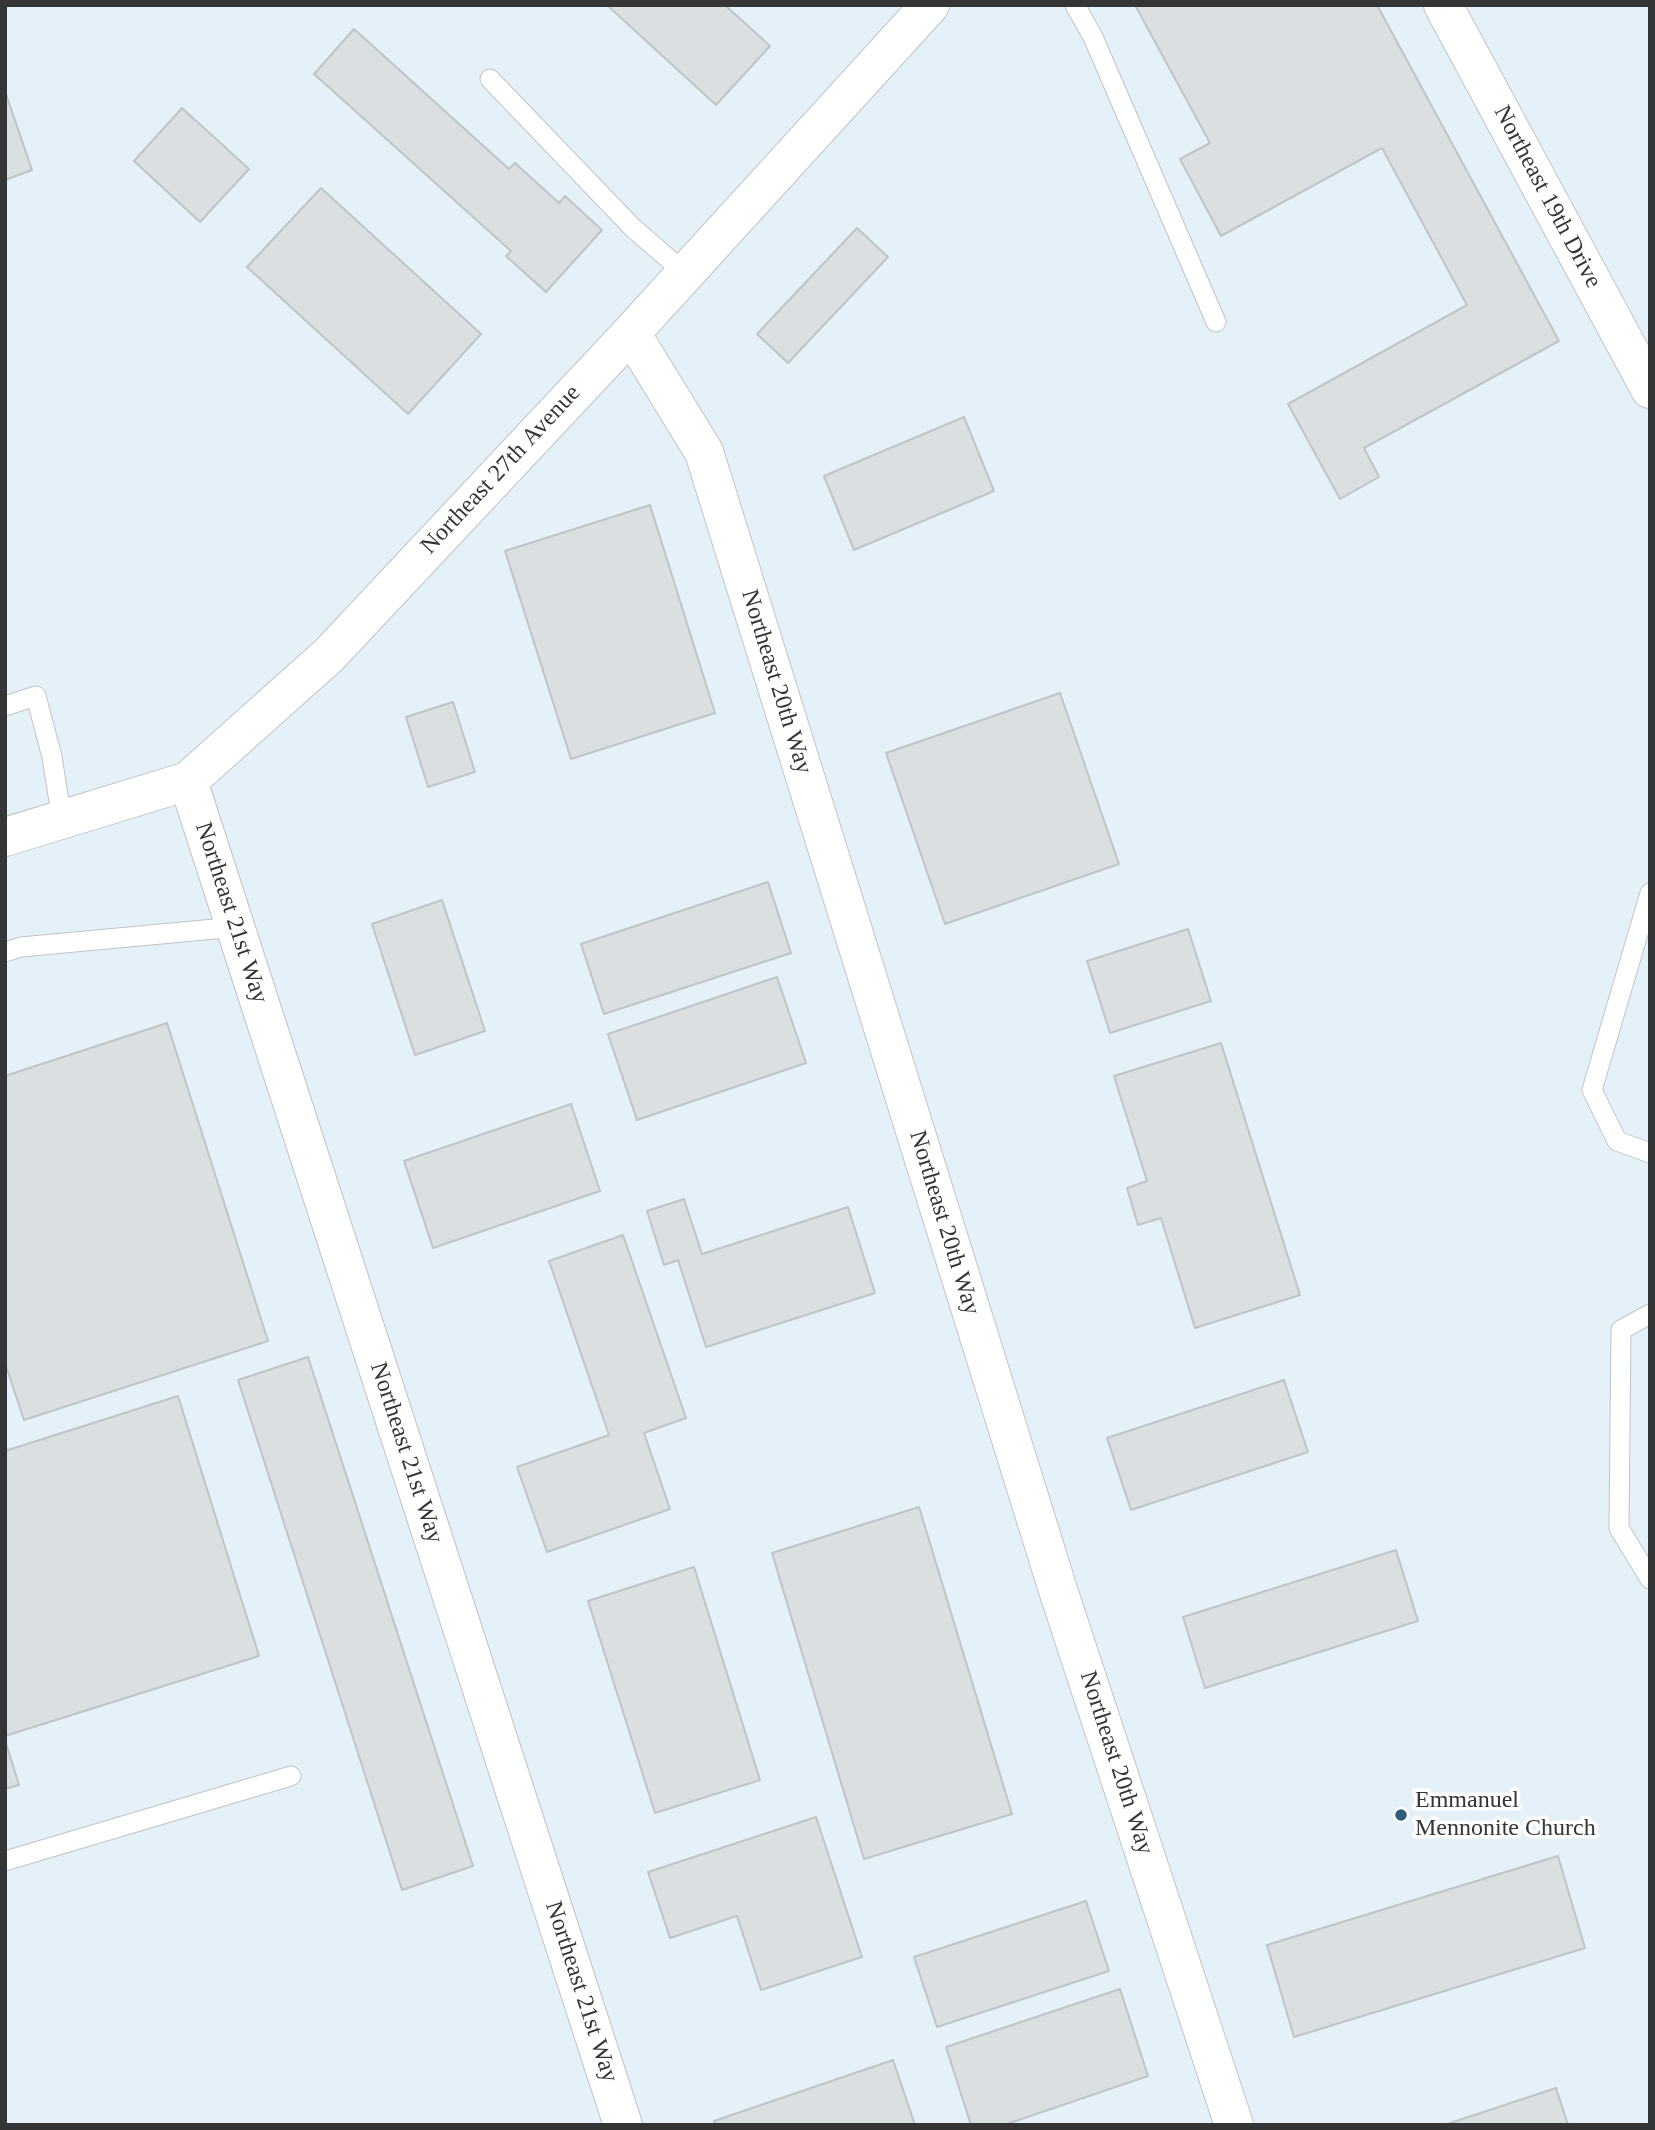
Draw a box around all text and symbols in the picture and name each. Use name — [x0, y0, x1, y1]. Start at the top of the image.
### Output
street label: Northeast 19th Drive — [1487, 101, 1607, 293]
street label: Northeast 27th Avenue — [415, 379, 587, 561]
street label: Northeast 20th Way — [734, 586, 818, 778]
street label: Northeast 21st Way — [188, 819, 274, 1007]
street label: Northeast 20th Way — [902, 1127, 986, 1319]
street label: Northeast 21st Way — [363, 1359, 449, 1547]
street label: Northeast 20th Way — [1073, 1668, 1159, 1858]
place label: Emmanuel Mennonite Church — [1415, 1787, 1596, 1843]
marker: Emmanuel Mennonite Church — [1393, 1807, 1409, 1823]
street label: Northeast 21st Way — [538, 1898, 624, 2086]

